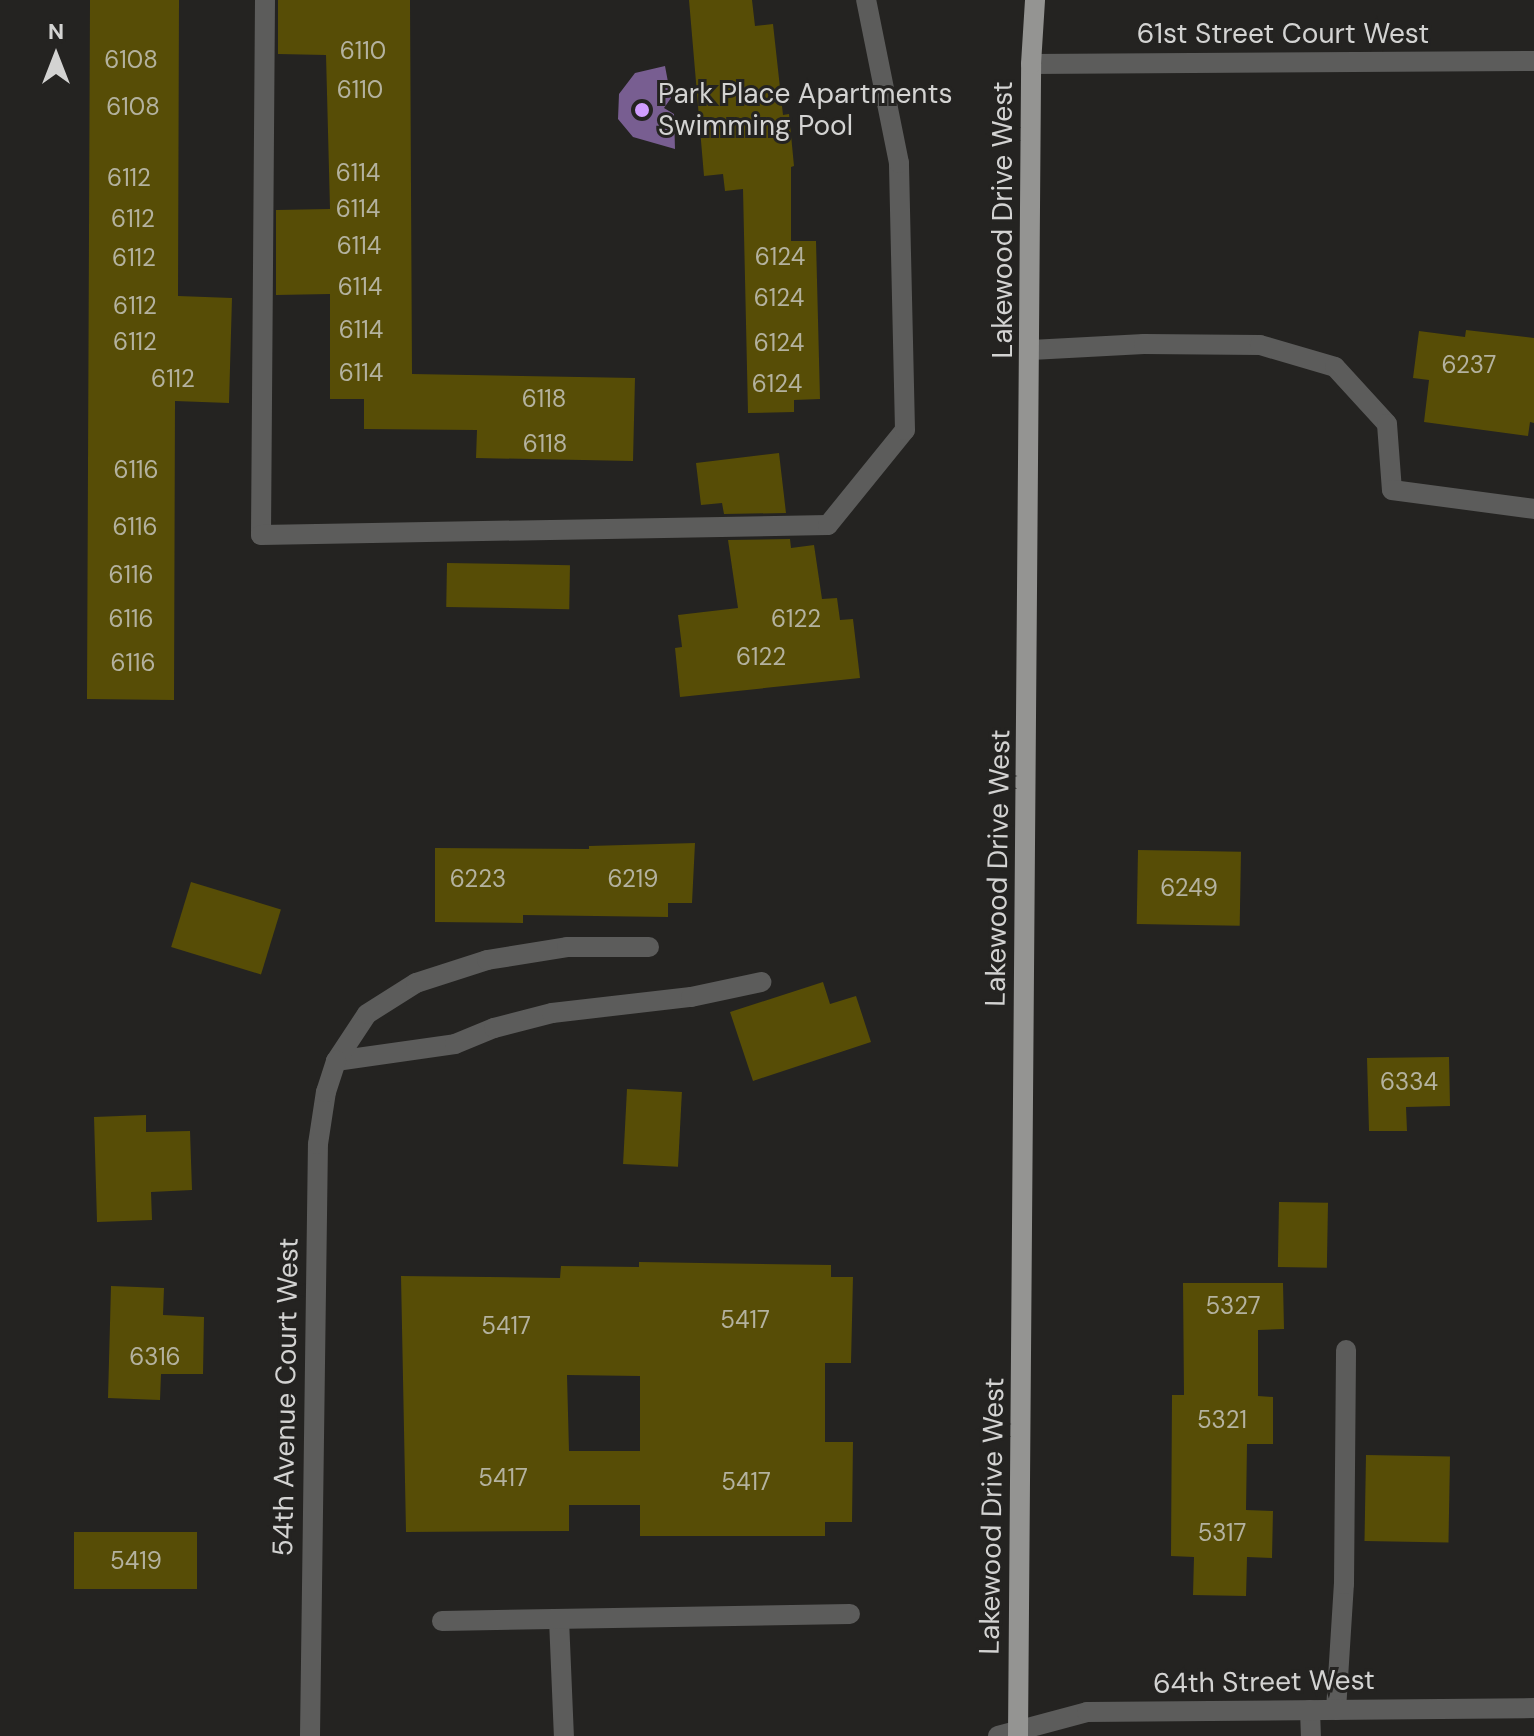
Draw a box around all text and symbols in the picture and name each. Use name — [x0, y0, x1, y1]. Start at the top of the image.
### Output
north arrow — [16, 16, 96, 96]
text: N — [48, 17, 64, 46]
street label: 61st Street Court West — [1137, 17, 1429, 51]
house number: 6110 — [340, 37, 386, 65]
house number: 6108 — [104, 46, 158, 74]
house number: 6110 — [337, 76, 383, 104]
place label: Park Place Apartments Swimming Pool — [658, 77, 952, 143]
street label: Lakewood Drive West — [986, 81, 1020, 359]
house number: 6108 — [106, 93, 160, 121]
marker: Park Place Apartments Swimming Pool — [633, 101, 651, 119]
house number: 6114 — [336, 159, 380, 187]
house number: 6112 — [107, 164, 151, 192]
house number: 6114 — [336, 195, 380, 223]
house number: 6112 — [111, 205, 155, 233]
house number: 6114 — [337, 232, 381, 260]
house number: 6124 — [755, 243, 805, 271]
house number: 6112 — [112, 244, 156, 272]
house number: 6114 — [338, 273, 382, 301]
house number: 6124 — [754, 284, 804, 312]
house number: 6112 — [113, 292, 157, 320]
house number: 6114 — [339, 316, 383, 344]
house number: 6112 — [113, 328, 157, 356]
house number: 6124 — [754, 329, 804, 357]
house number: 6237 — [1442, 351, 1496, 379]
house number: 6114 — [339, 359, 383, 387]
house number: 6112 — [151, 365, 195, 393]
house number: 6124 — [752, 370, 802, 398]
house number: 6118 — [522, 385, 566, 413]
house number: 6118 — [523, 430, 567, 458]
house number: 6116 — [113, 456, 159, 484]
house number: 6116 — [112, 513, 158, 541]
house number: 6116 — [108, 561, 154, 589]
house number: 6116 — [108, 605, 154, 633]
house number: 6122 — [771, 605, 821, 633]
house number: 6122 — [736, 643, 786, 671]
house number: 6116 — [110, 649, 156, 677]
street label: Lakewood Drive West — [979, 729, 1017, 1007]
house number: 6223 — [450, 865, 506, 893]
house number: 6219 — [608, 865, 658, 893]
house number: 6249 — [1160, 874, 1218, 902]
house number: 6334 — [1380, 1068, 1438, 1096]
street label: 54th Avenue Court West — [266, 1237, 306, 1557]
house number: 5327 — [1205, 1292, 1261, 1320]
house number: 5417 — [720, 1306, 770, 1334]
house number: 5417 — [481, 1312, 531, 1340]
house number: 6316 — [129, 1343, 181, 1371]
street label: Lakewood Drive West — [973, 1377, 1011, 1655]
house number: 5321 — [1197, 1406, 1247, 1434]
house number: 5417 — [478, 1464, 528, 1492]
house number: 5417 — [721, 1468, 771, 1496]
house number: 5317 — [1198, 1519, 1246, 1547]
house number: 5419 — [110, 1547, 162, 1575]
street label: 64th Street West — [1153, 1663, 1375, 1701]

